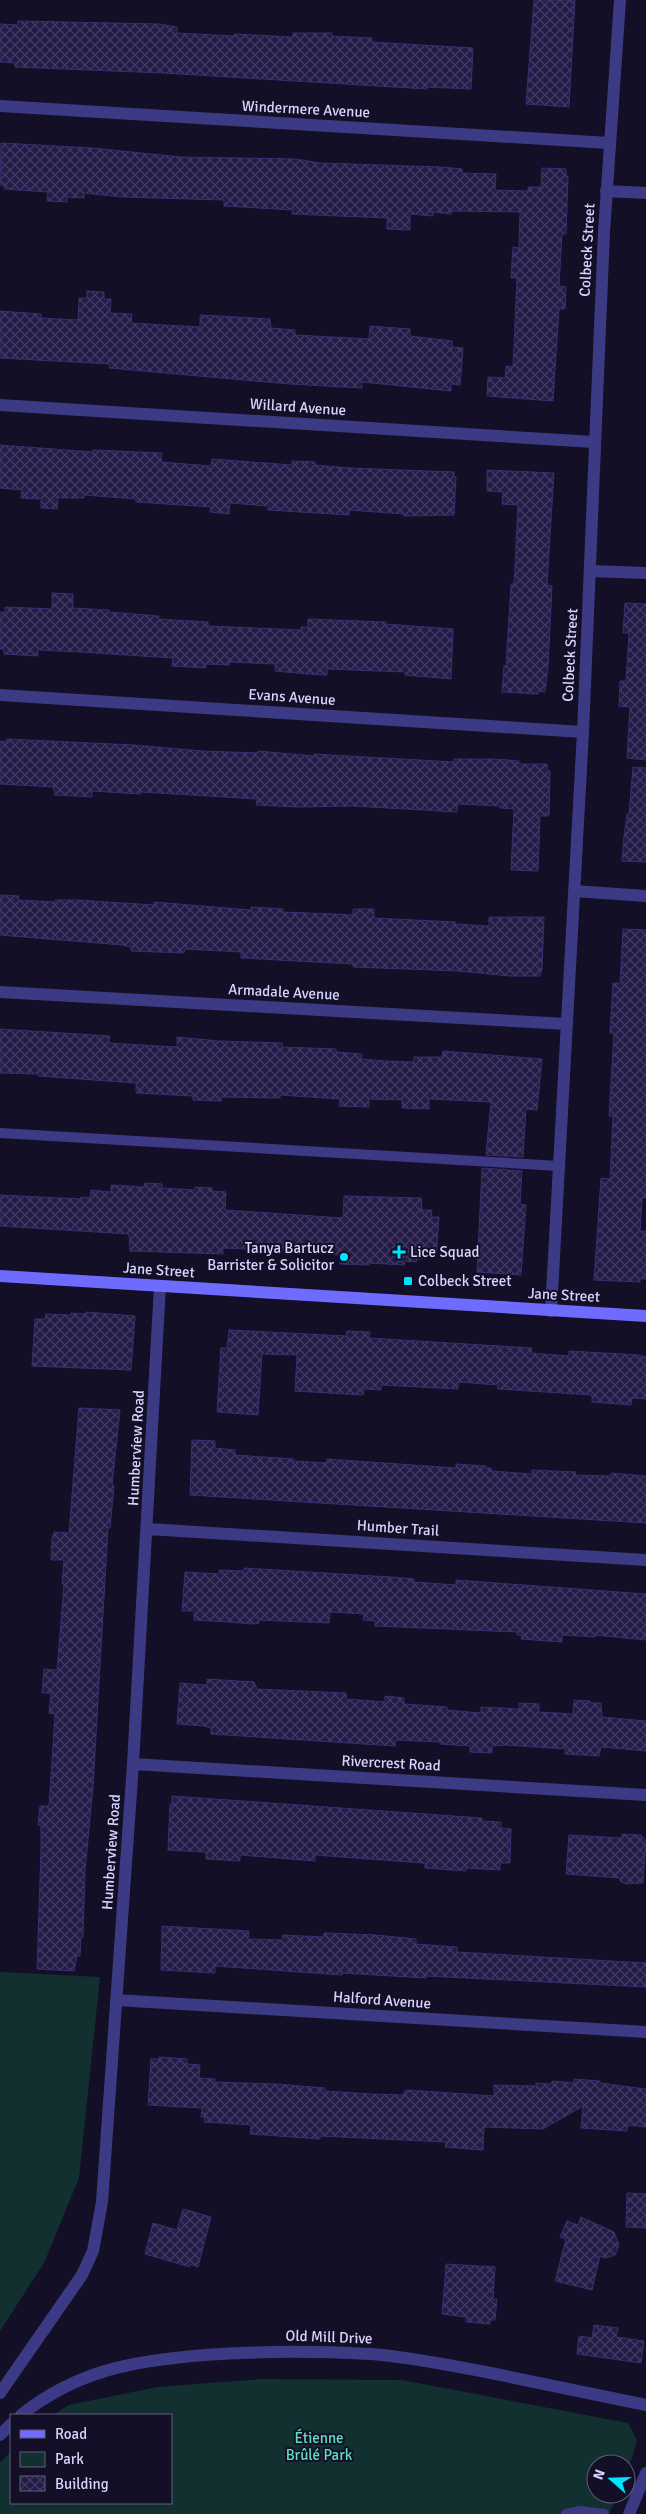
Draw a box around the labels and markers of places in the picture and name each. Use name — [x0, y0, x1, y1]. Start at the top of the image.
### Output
place label: Tanya Bartucz Barrister & Solicitor — [207, 1239, 334, 1274]
place label: Lice Squad — [410, 1243, 479, 1261]
marker: Lice Squad — [392, 1245, 406, 1259]
marker: Tanya Bartucz Barrister & Solicitor — [338, 1251, 350, 1263]
place label: Colbeck Street — [418, 1272, 512, 1290]
marker: Colbeck Street — [402, 1275, 414, 1287]

